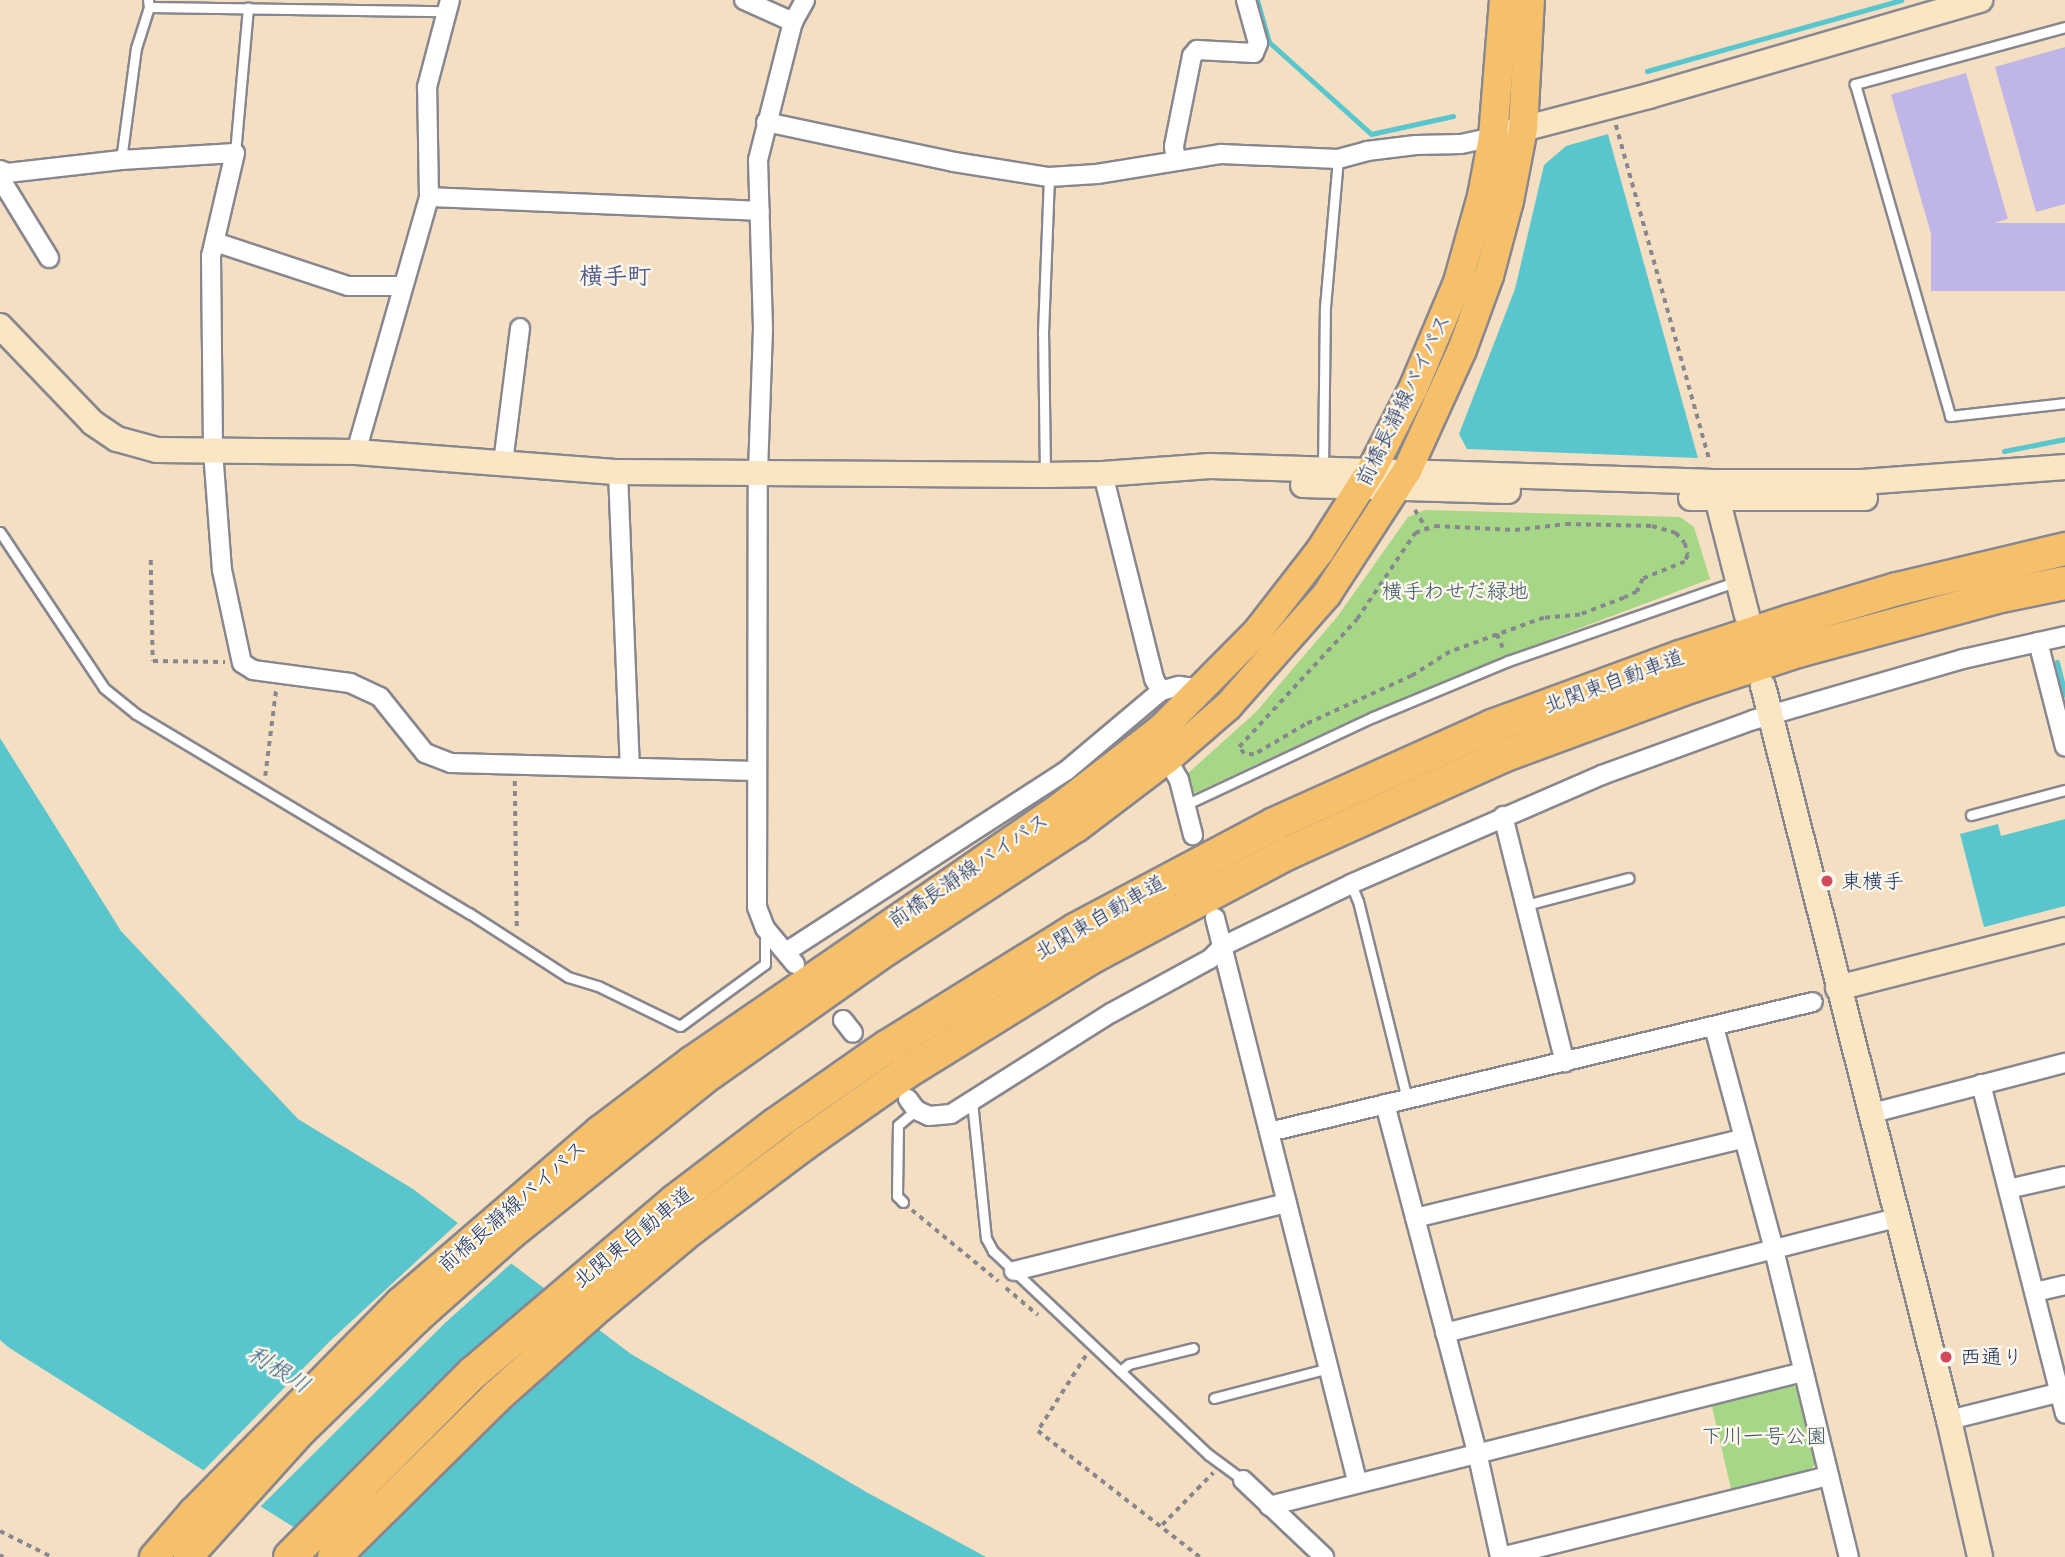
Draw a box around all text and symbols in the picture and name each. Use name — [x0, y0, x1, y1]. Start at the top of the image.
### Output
district label: 横手町 — [579, 263, 651, 291]
street label: 前橋長瀞線バイパス — [1350, 310, 1456, 490]
park label: 横手わせだ緑地 — [1382, 578, 1528, 604]
street label: 北関東自動車道 — [1541, 644, 1687, 718]
street label: 前橋長瀞線バイパス — [883, 807, 1053, 933]
place label: 東横手 — [1841, 868, 1904, 894]
street label: 北関東自動車道 — [1030, 869, 1170, 965]
marker: 東横手 — [1819, 873, 1835, 889]
street label: 前橋長瀞線バイパス — [432, 1134, 592, 1278]
street label: 北関東自動車道 — [568, 1181, 698, 1293]
water label: 利根川 — [242, 1339, 316, 1399]
place label: 西通り — [1960, 1344, 2023, 1370]
marker: 西通り — [1938, 1349, 1954, 1365]
park label: 下川一号公園 — [1701, 1423, 1827, 1449]

